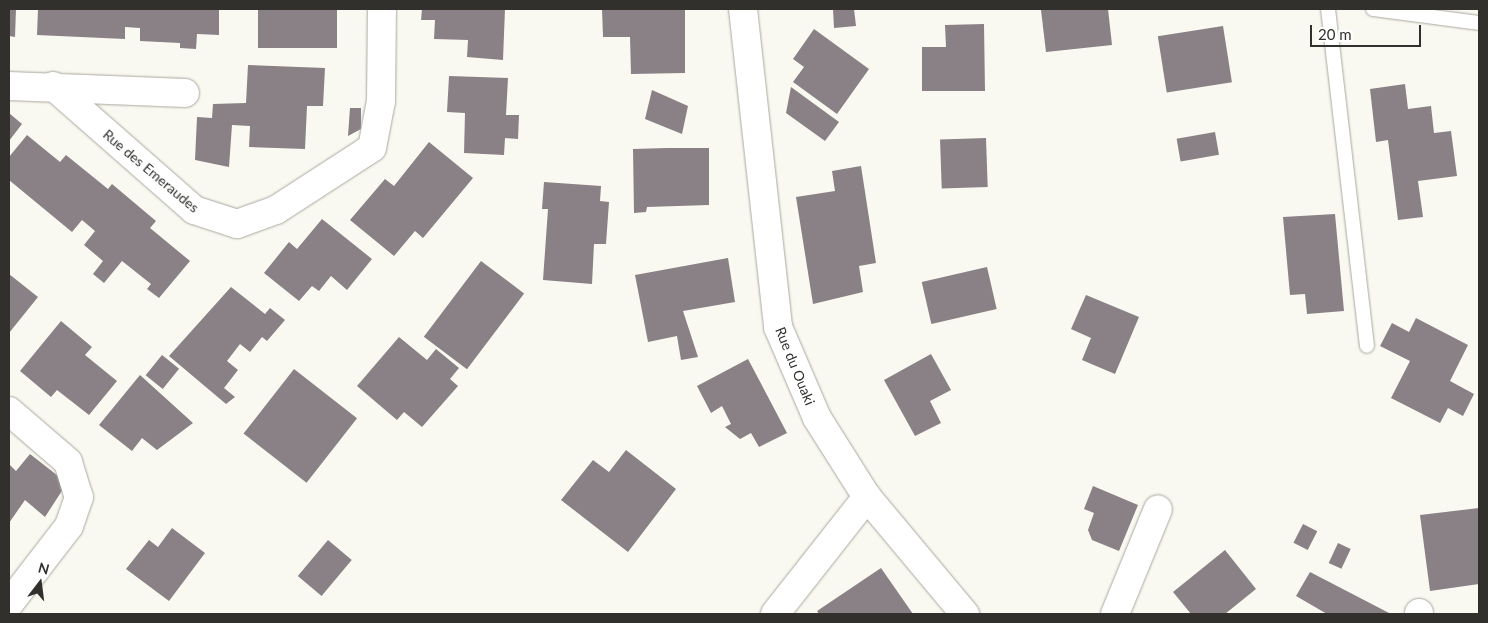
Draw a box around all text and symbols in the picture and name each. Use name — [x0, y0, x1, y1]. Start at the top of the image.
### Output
scale bar — [1313, 15, 1424, 47]
text: 20 m — [1318, 25, 1352, 43]
street label: Rue des Emeraudes — [100, 126, 202, 216]
street label: Rue du Ouaki — [772, 324, 818, 408]
north arrow — [15, 558, 65, 608]
text: N — [37, 558, 51, 578]

